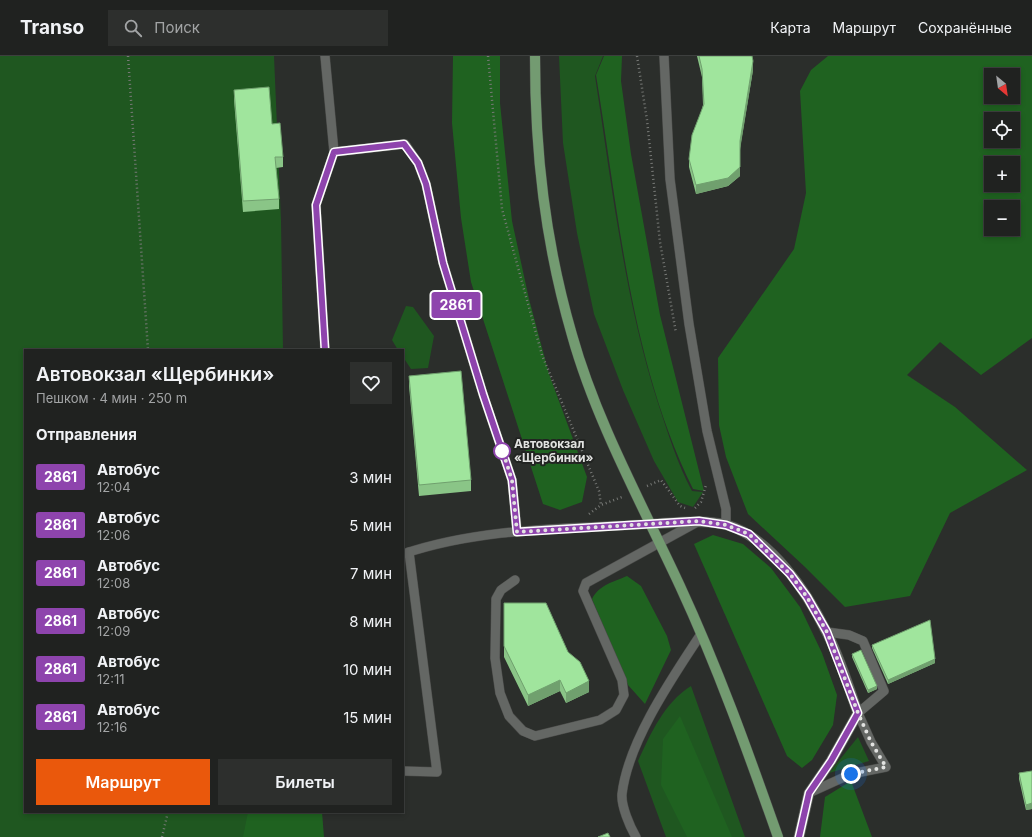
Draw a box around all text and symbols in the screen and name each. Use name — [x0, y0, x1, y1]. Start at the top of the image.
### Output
search box — [108, 10, 388, 46]
text: Transo — [20, 16, 84, 39]
icon: search — [122, 17, 144, 39]
text: Поиск — [154, 18, 200, 37]
text: Карта — [770, 19, 811, 36]
text: Маршрут — [833, 19, 896, 36]
text: Сохранённые — [918, 19, 1012, 36]
north arrow — [984, 68, 1020, 104]
map controls — [984, 68, 1020, 236]
button: locate — [984, 112, 1020, 148]
button: + — [984, 156, 1020, 192]
button: − — [984, 200, 1020, 236]
line badge: 2861 — [428, 292, 484, 318]
text: 2861 — [439, 296, 473, 313]
button: heart — [350, 362, 392, 404]
text: Автовокзал «Щербинки» — [36, 363, 274, 386]
text: Пешком · 4 мин · 250 m — [36, 390, 187, 406]
text: Отправления — [36, 425, 137, 444]
place label: Автовокзал «Щербинки» — [514, 436, 594, 465]
marker: Автовокзал «Щербинки» — [493, 442, 511, 460]
text: Автобус — [97, 460, 160, 479]
text: 2861 — [44, 468, 77, 485]
text: 3 мин — [349, 468, 392, 487]
text: 12:04 — [97, 479, 131, 495]
text: Автобус — [97, 508, 160, 527]
text: 2861 — [44, 516, 77, 533]
text: 5 мин — [349, 516, 392, 535]
text: 12:06 — [97, 527, 130, 543]
text: Автобус — [97, 556, 160, 575]
text: 2861 — [44, 564, 77, 581]
text: 7 мин — [350, 564, 392, 583]
text: 12:08 — [97, 575, 130, 591]
text: Автобус — [97, 604, 160, 623]
text: 2861 — [44, 612, 77, 629]
text: 8 мин — [349, 612, 392, 631]
text: 12:09 — [97, 623, 130, 639]
text: Автобус — [97, 652, 160, 671]
text: 2861 — [44, 660, 77, 677]
text: 10 мин — [343, 660, 392, 679]
text: 12:11 — [97, 671, 125, 687]
text: Автобус — [97, 700, 160, 719]
text: 2861 — [44, 708, 77, 725]
text: 15 мин — [343, 708, 392, 727]
text: 12:16 — [97, 719, 127, 735]
button: Маршрут — [36, 759, 210, 805]
button: Билеты — [218, 759, 392, 805]
your location — [841, 764, 861, 784]

